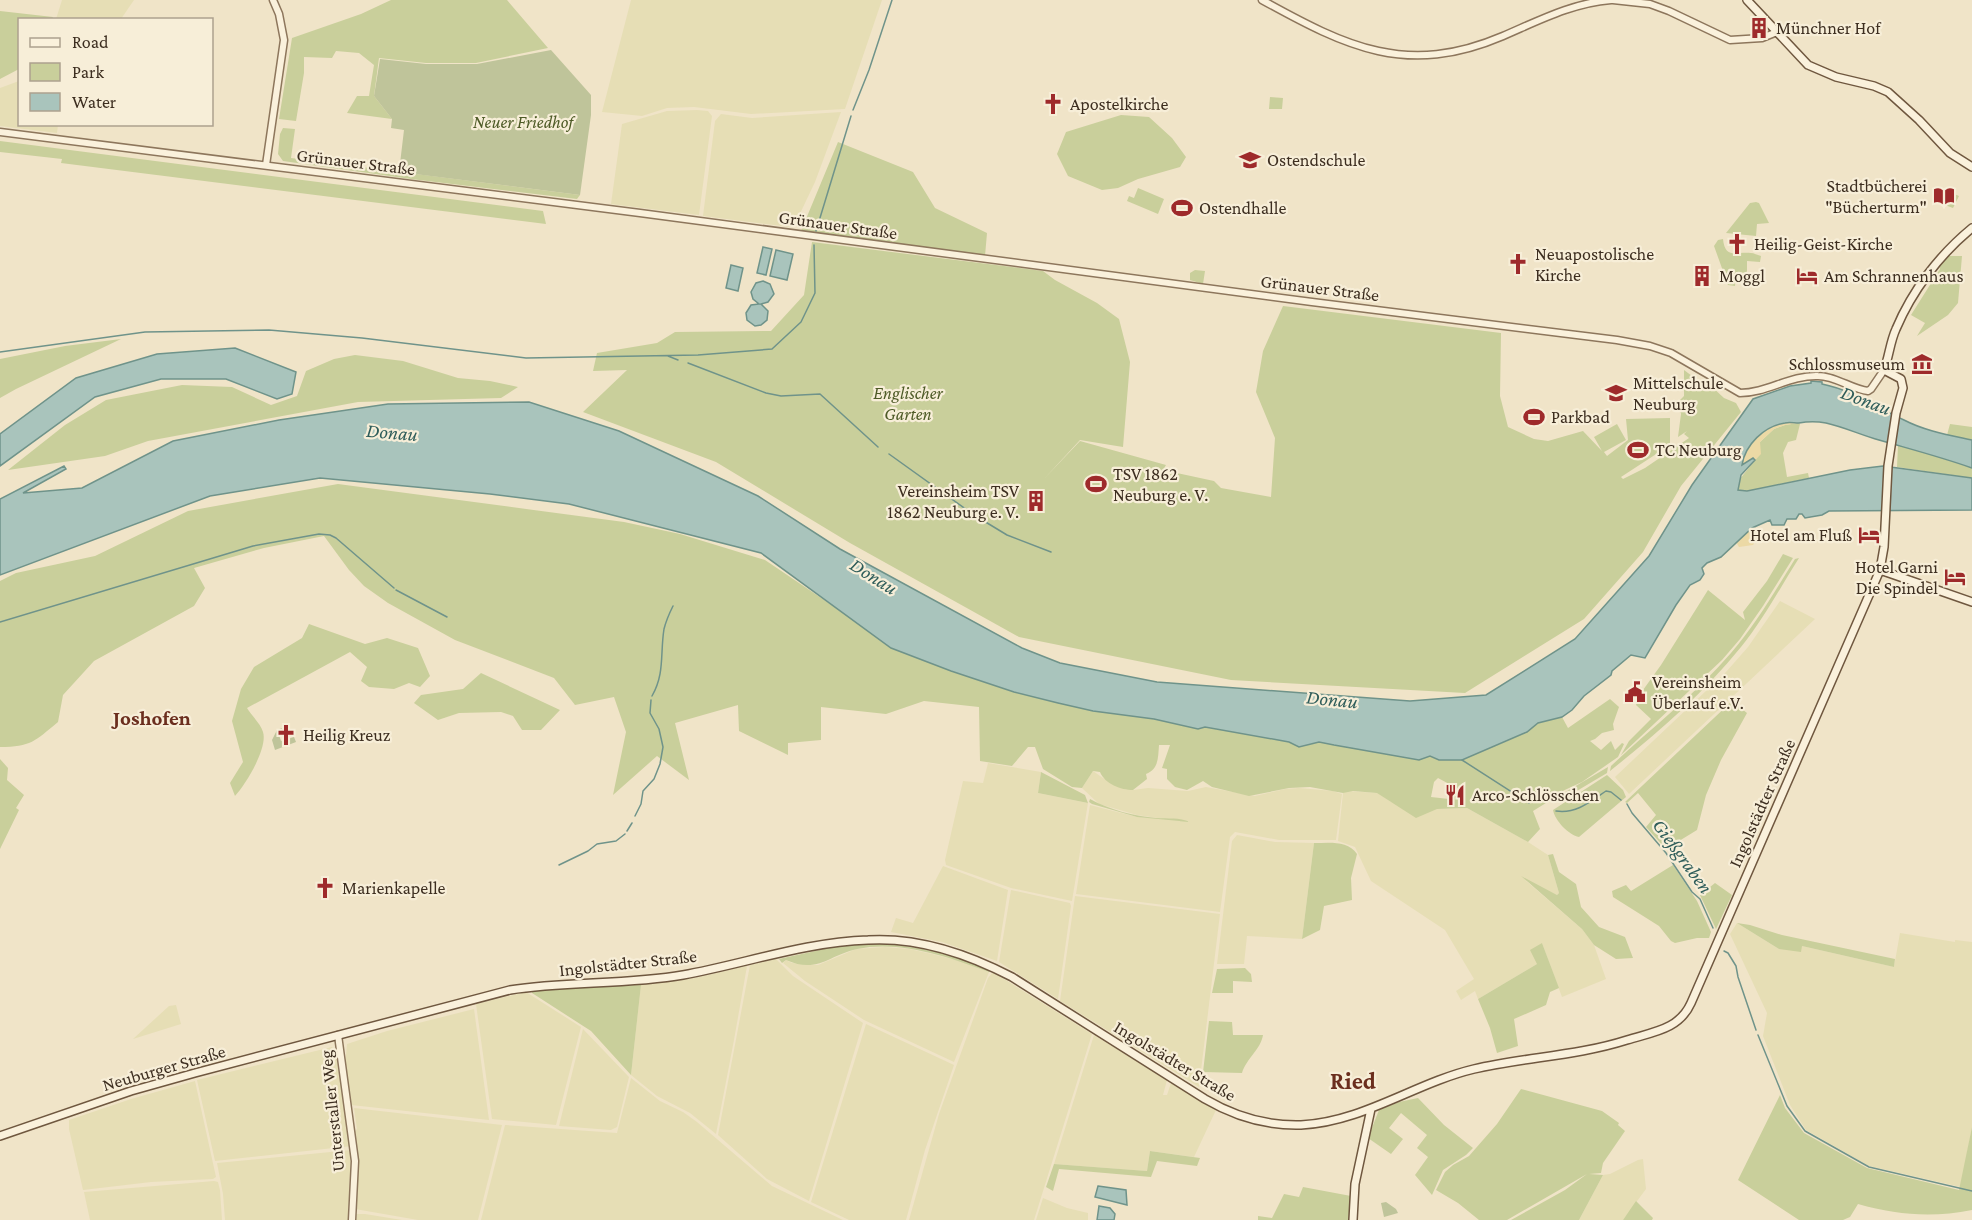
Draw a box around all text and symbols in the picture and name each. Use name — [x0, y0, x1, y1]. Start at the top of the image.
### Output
building icon: Münchner Hof — [1747, 16, 1771, 40]
legend — [18, 18, 213, 126]
place label: Münchner Hof — [1776, 18, 1882, 38]
text: Road — [72, 32, 109, 52]
text: Park — [72, 62, 104, 82]
text: Water — [72, 92, 117, 112]
church icon: Apostelkirche — [1041, 92, 1065, 116]
place label: Apostelkirche — [1070, 94, 1169, 114]
park label: Neuer Friedhof — [473, 112, 575, 132]
street label: Grünauer Straße — [296, 145, 416, 179]
school or university icon: Ostendschule — [1238, 148, 1262, 172]
place label: Ostendschule — [1267, 150, 1365, 170]
place label: Stadtbücherei "Bücherturm" — [1825, 176, 1927, 217]
library icon: Stadtbücherei "Bücherturm" — [1932, 184, 1956, 208]
sports icon: Ostendhalle — [1170, 196, 1194, 220]
place label: Ostendhalle — [1199, 198, 1286, 218]
street label: Grünauer Straße — [778, 207, 899, 243]
church icon: Heilig-Geist-Kirche — [1725, 232, 1749, 256]
place label: Heilig-Geist-Kirche — [1754, 234, 1893, 254]
place label: Neuapostolische Kirche — [1535, 244, 1654, 285]
church icon: Neuapostolische Kirche — [1506, 252, 1530, 276]
building icon: Moggl — [1690, 264, 1714, 288]
hotel icon: Am Schrannenhaus — [1795, 264, 1819, 288]
place label: Moggl — [1719, 266, 1765, 286]
place label: Am Schrannenhaus — [1824, 266, 1963, 286]
street label: Grünauer Straße — [1260, 271, 1380, 305]
museum icon: Schlossmuseum — [1910, 352, 1934, 376]
place label: Schlossmuseum — [1789, 354, 1906, 374]
place label: Mittelschule Neuburg — [1633, 373, 1723, 414]
school or university icon: Mittelschule Neuburg — [1604, 381, 1628, 405]
water label: Donau — [1838, 381, 1894, 419]
park label: Englischer Garten — [873, 383, 944, 424]
sports icon: Parkbad — [1522, 405, 1546, 429]
place label: Parkbad — [1551, 407, 1610, 427]
water label: Donau — [365, 419, 419, 445]
sports icon: TC Neuburg — [1626, 438, 1650, 462]
place label: TC Neuburg — [1655, 440, 1742, 460]
place label: TSV 1862 Neuburg e. V. — [1113, 464, 1208, 505]
sports icon: TSV 1862 Neuburg e. V. — [1084, 472, 1108, 496]
place label: Vereinsheim TSV 1862 Neuburg e. V. — [887, 481, 1020, 522]
building icon: Vereinsheim TSV 1862 Neuburg e. V. — [1024, 489, 1048, 513]
hotel icon: Hotel am Fluß — [1857, 523, 1881, 547]
place label: Hotel am Fluß — [1750, 525, 1852, 545]
water label: Donau — [846, 553, 902, 599]
place label: Hotel Garni Die Spindel — [1855, 557, 1938, 598]
hotel icon: Hotel Garni Die Spindel — [1943, 565, 1967, 589]
place label: Vereinsheim Überlauf e.V. — [1652, 672, 1744, 713]
public building icon: Vereinsheim Überlauf e.V. — [1623, 680, 1647, 704]
water label: Donau — [1305, 685, 1359, 713]
district label: Joshofen — [111, 706, 191, 730]
church icon: Heilig Kreuz — [274, 723, 298, 747]
place label: Heilig Kreuz — [303, 725, 391, 745]
street label: Ingolstädter Straße — [1725, 736, 1799, 870]
restaurant icon: Arco-Schlösschen — [1443, 783, 1467, 807]
place label: Arco-Schlösschen — [1472, 785, 1600, 805]
water label: Gießgraben — [1648, 814, 1717, 898]
church icon: Marienkapelle — [313, 876, 337, 900]
place label: Marienkapelle — [342, 878, 446, 898]
street label: Ingolstädter Straße — [558, 946, 698, 980]
street label: Ingolstädter Straße — [1111, 1017, 1240, 1105]
street label: Neuburger Straße — [100, 1041, 228, 1095]
street label: Unterstaller Weg — [316, 1049, 348, 1173]
district label: Ried — [1330, 1067, 1376, 1094]

